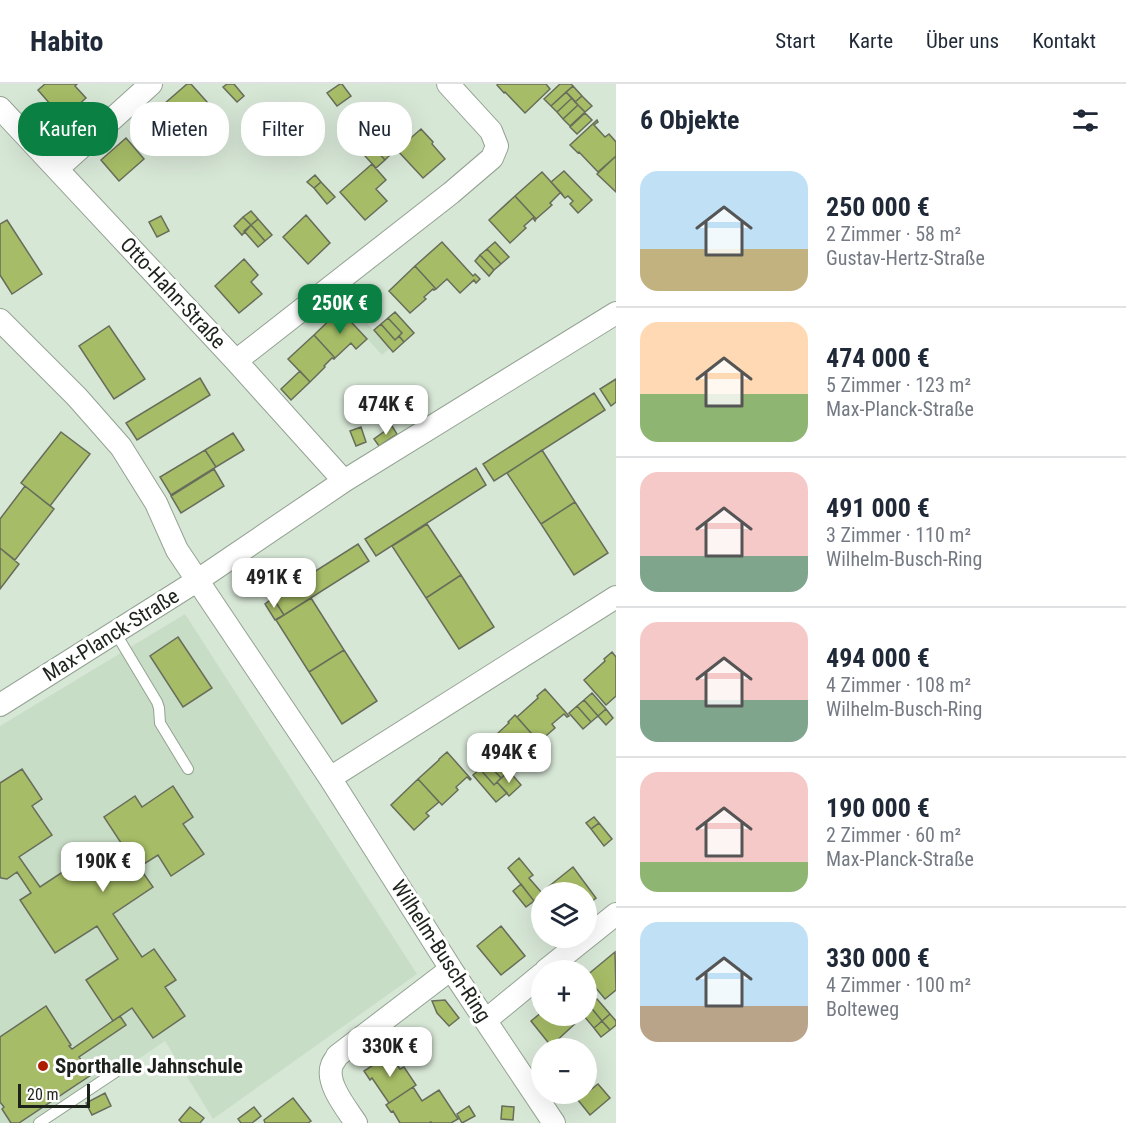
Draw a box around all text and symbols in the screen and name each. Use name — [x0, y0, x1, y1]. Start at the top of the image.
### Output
text: Habito — [30, 25, 103, 58]
text: Start — [775, 29, 816, 53]
text: Karte — [849, 29, 893, 53]
text: Über uns — [926, 29, 999, 53]
text: Kontakt — [1032, 29, 1096, 53]
chip: Kaufen — [18, 102, 118, 156]
chip: Mieten — [130, 102, 229, 156]
chip: Filter — [241, 102, 325, 156]
chip: Neu — [337, 102, 412, 156]
icon: filters — [1069, 104, 1102, 137]
text: 6 Objekte — [640, 105, 739, 135]
text: 250 000 € — [826, 192, 930, 222]
icon: home — [688, 195, 760, 267]
text: 2 Zimmer · 58 m² — [826, 222, 961, 246]
street label: Otto-Hahn-Straße — [115, 232, 231, 354]
text: Gustav-Hertz-Straße — [826, 246, 985, 270]
pin: 250K € — [291, 284, 389, 335]
text: 250K € — [312, 291, 368, 315]
text: 474 000 € — [826, 343, 930, 373]
icon: home — [688, 346, 760, 418]
text: 5 Zimmer · 123 m² — [826, 373, 971, 397]
pin: 474K € — [337, 385, 435, 436]
text: 474K € — [358, 392, 414, 416]
text: Max-Planck-Straße — [826, 397, 974, 421]
text: 491 000 € — [826, 493, 930, 523]
icon: home — [688, 496, 760, 568]
text: 3 Zimmer · 110 m² — [826, 523, 971, 547]
text: Wilhelm-Busch-Ring — [826, 547, 982, 571]
pin: 491K € — [225, 558, 323, 609]
text: 491K € — [246, 565, 302, 589]
street label: Max-Planck-Straße — [39, 584, 183, 686]
text: 494 000 € — [826, 643, 930, 673]
icon: home — [688, 646, 760, 718]
text: 4 Zimmer · 108 m² — [826, 673, 971, 697]
text: Wilhelm-Busch-Ring — [826, 697, 982, 721]
pin: 494K € — [460, 733, 558, 784]
text: 494K € — [481, 740, 537, 764]
text: 190 000 € — [826, 793, 930, 823]
icon: home — [688, 796, 760, 868]
text: 2 Zimmer · 60 m² — [826, 823, 961, 847]
pin: 190K € — [54, 842, 152, 893]
text: Max-Planck-Straße — [826, 847, 974, 871]
text: 190K € — [75, 849, 131, 873]
street label: Wilhelm-Busch-Ring — [386, 876, 496, 1026]
map controls — [531, 882, 597, 1104]
button: layers — [531, 882, 597, 948]
text: 330 000 € — [826, 943, 930, 973]
icon: home — [688, 946, 760, 1018]
button: + — [531, 960, 597, 1026]
text: 4 Zimmer · 100 m² — [826, 973, 971, 997]
text: Bolteweg — [826, 997, 899, 1021]
pin: 330K € — [341, 1027, 439, 1078]
text: 330K € — [362, 1034, 418, 1058]
button: − — [531, 1038, 597, 1104]
place label: Sporthalle Jahnschule — [55, 1054, 243, 1078]
marker: Sporthalle Jahnschule — [36, 1059, 50, 1073]
scale bar — [18, 1081, 90, 1108]
text: 20 m — [27, 1085, 59, 1104]

